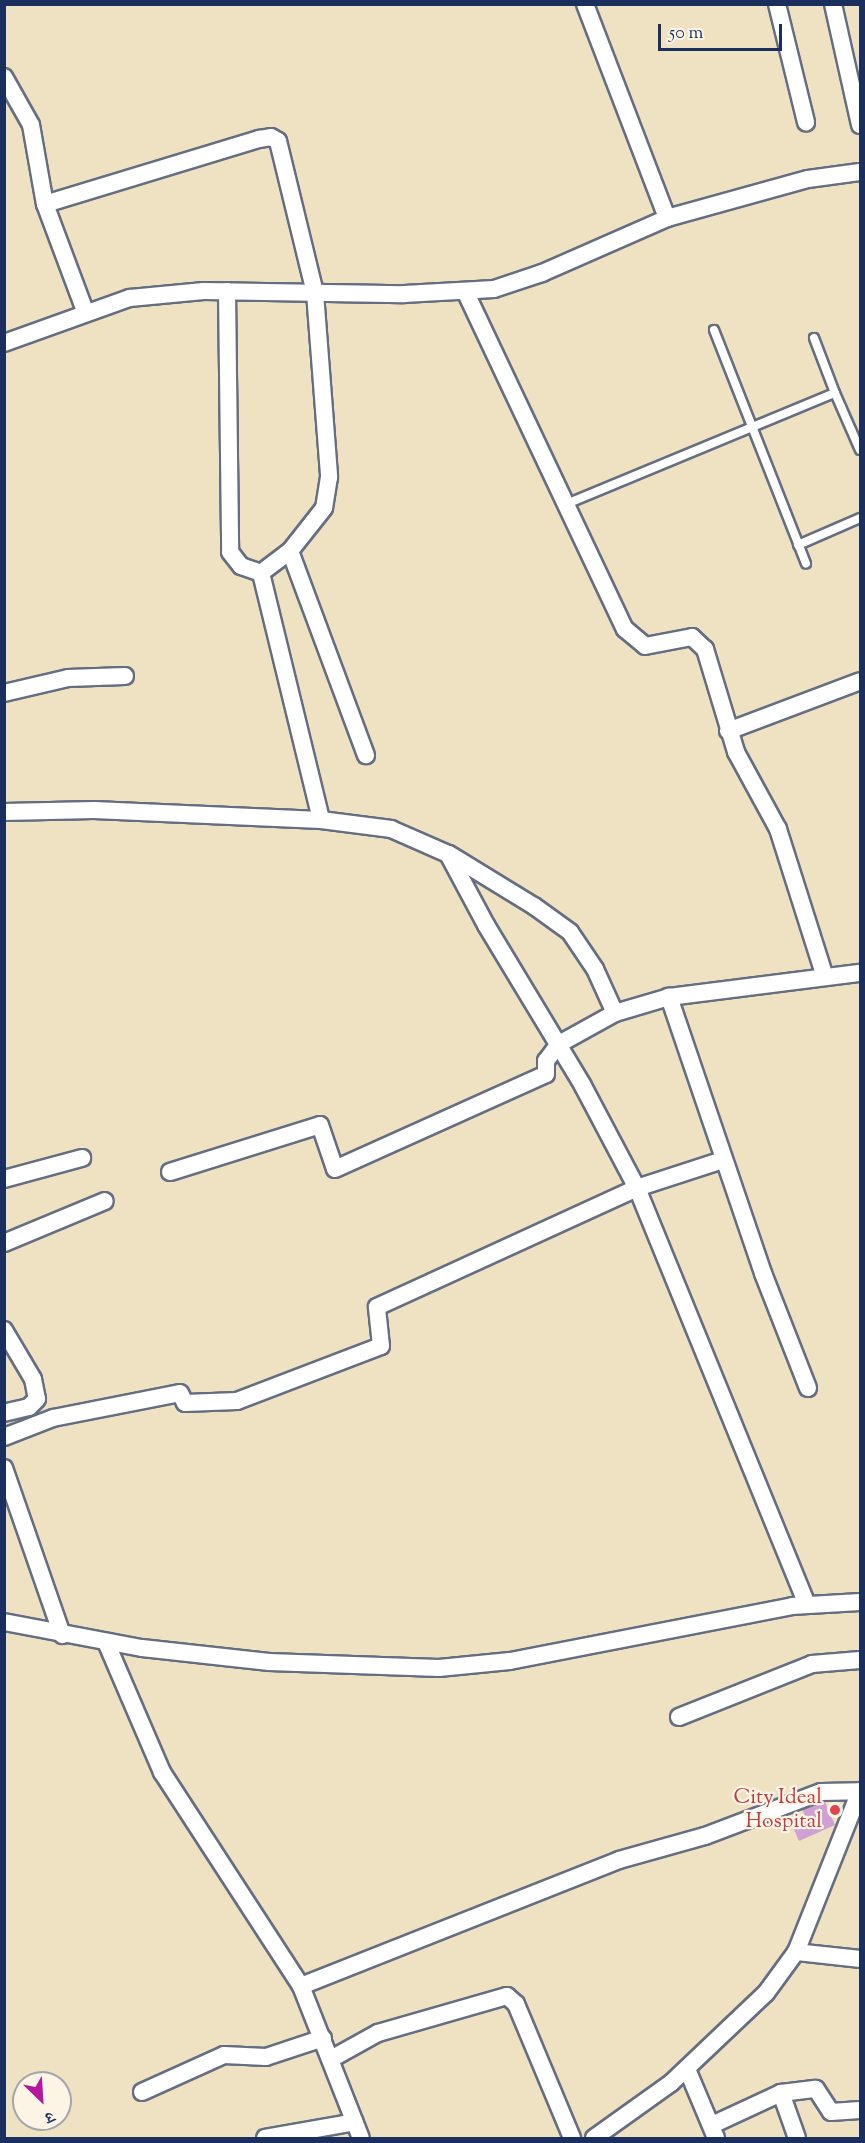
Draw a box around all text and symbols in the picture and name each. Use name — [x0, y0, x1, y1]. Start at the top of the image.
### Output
scale bar — [661, 12, 786, 50]
text: 50 m — [669, 21, 703, 47]
place label: City Ideal Hospital — [734, 1785, 822, 1835]
marker: City Ideal Hospital — [826, 1801, 844, 1819]
north arrow — [12, 2071, 72, 2131]
text: उ — [40, 2104, 58, 2128]

